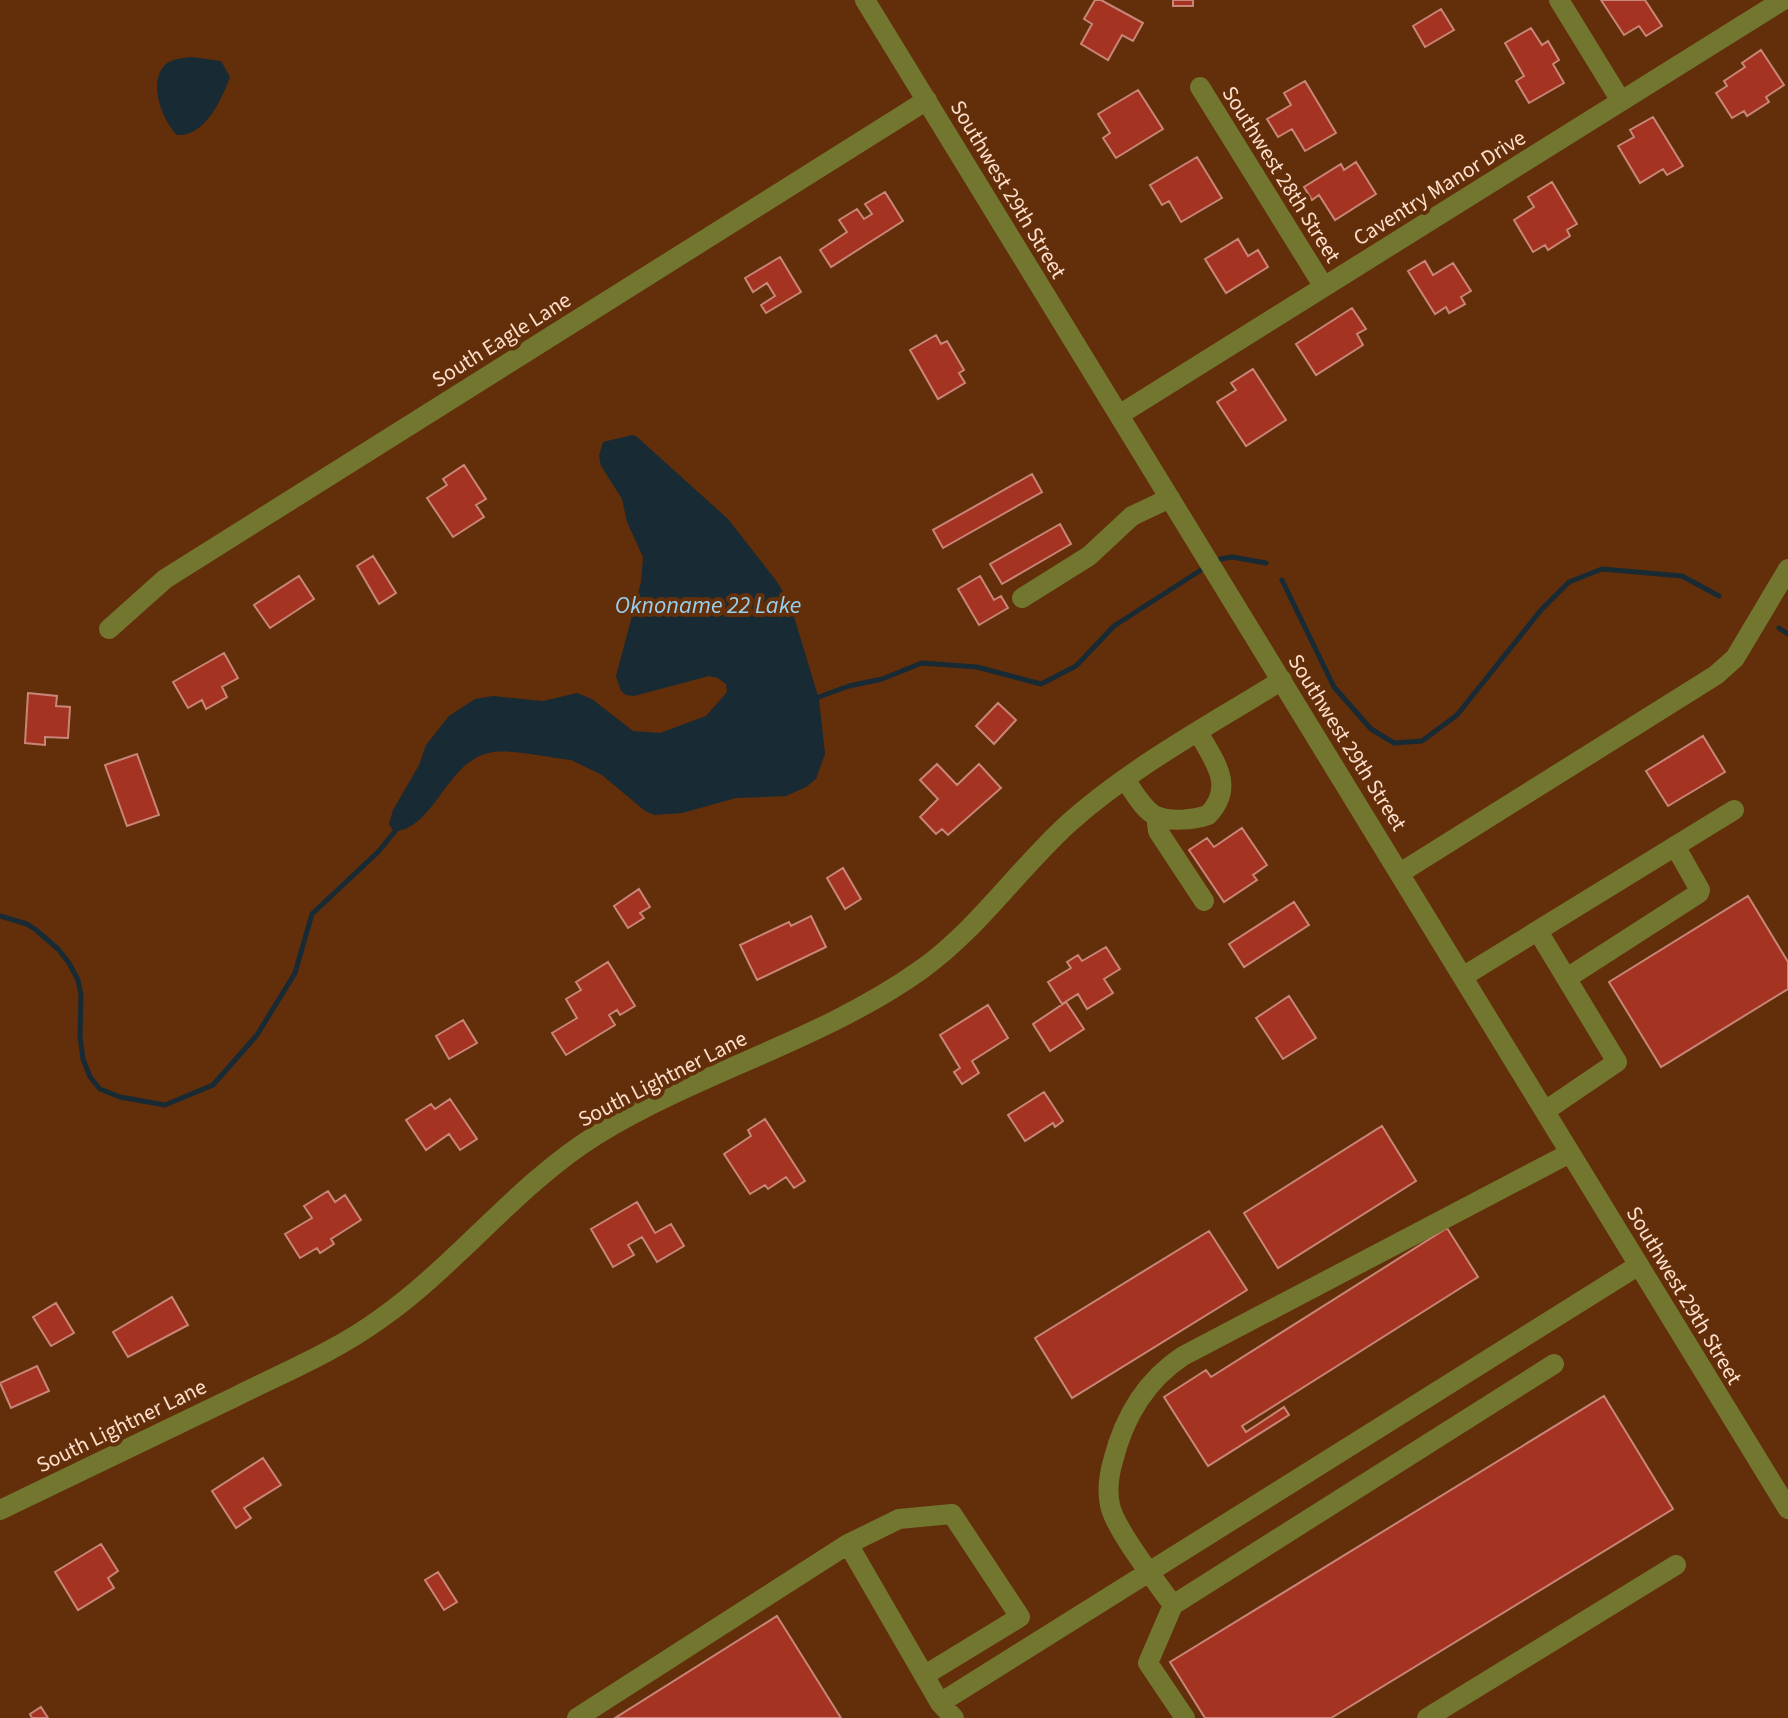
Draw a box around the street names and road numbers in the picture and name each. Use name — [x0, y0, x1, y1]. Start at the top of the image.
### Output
street label: Southwest 28th Street — [1214, 80, 1349, 270]
street label: Southwest 29th Street — [942, 94, 1074, 285]
street label: Caventry Manor Drive — [1347, 122, 1532, 254]
street label: South Eagle Lane — [426, 284, 577, 396]
street label: Southwest 29th Street — [1280, 648, 1415, 838]
street label: South Lightner Lane — [572, 1022, 753, 1135]
street label: Southwest 29th Street — [1618, 1200, 1750, 1391]
street label: South Lightner Lane — [31, 1371, 212, 1481]

